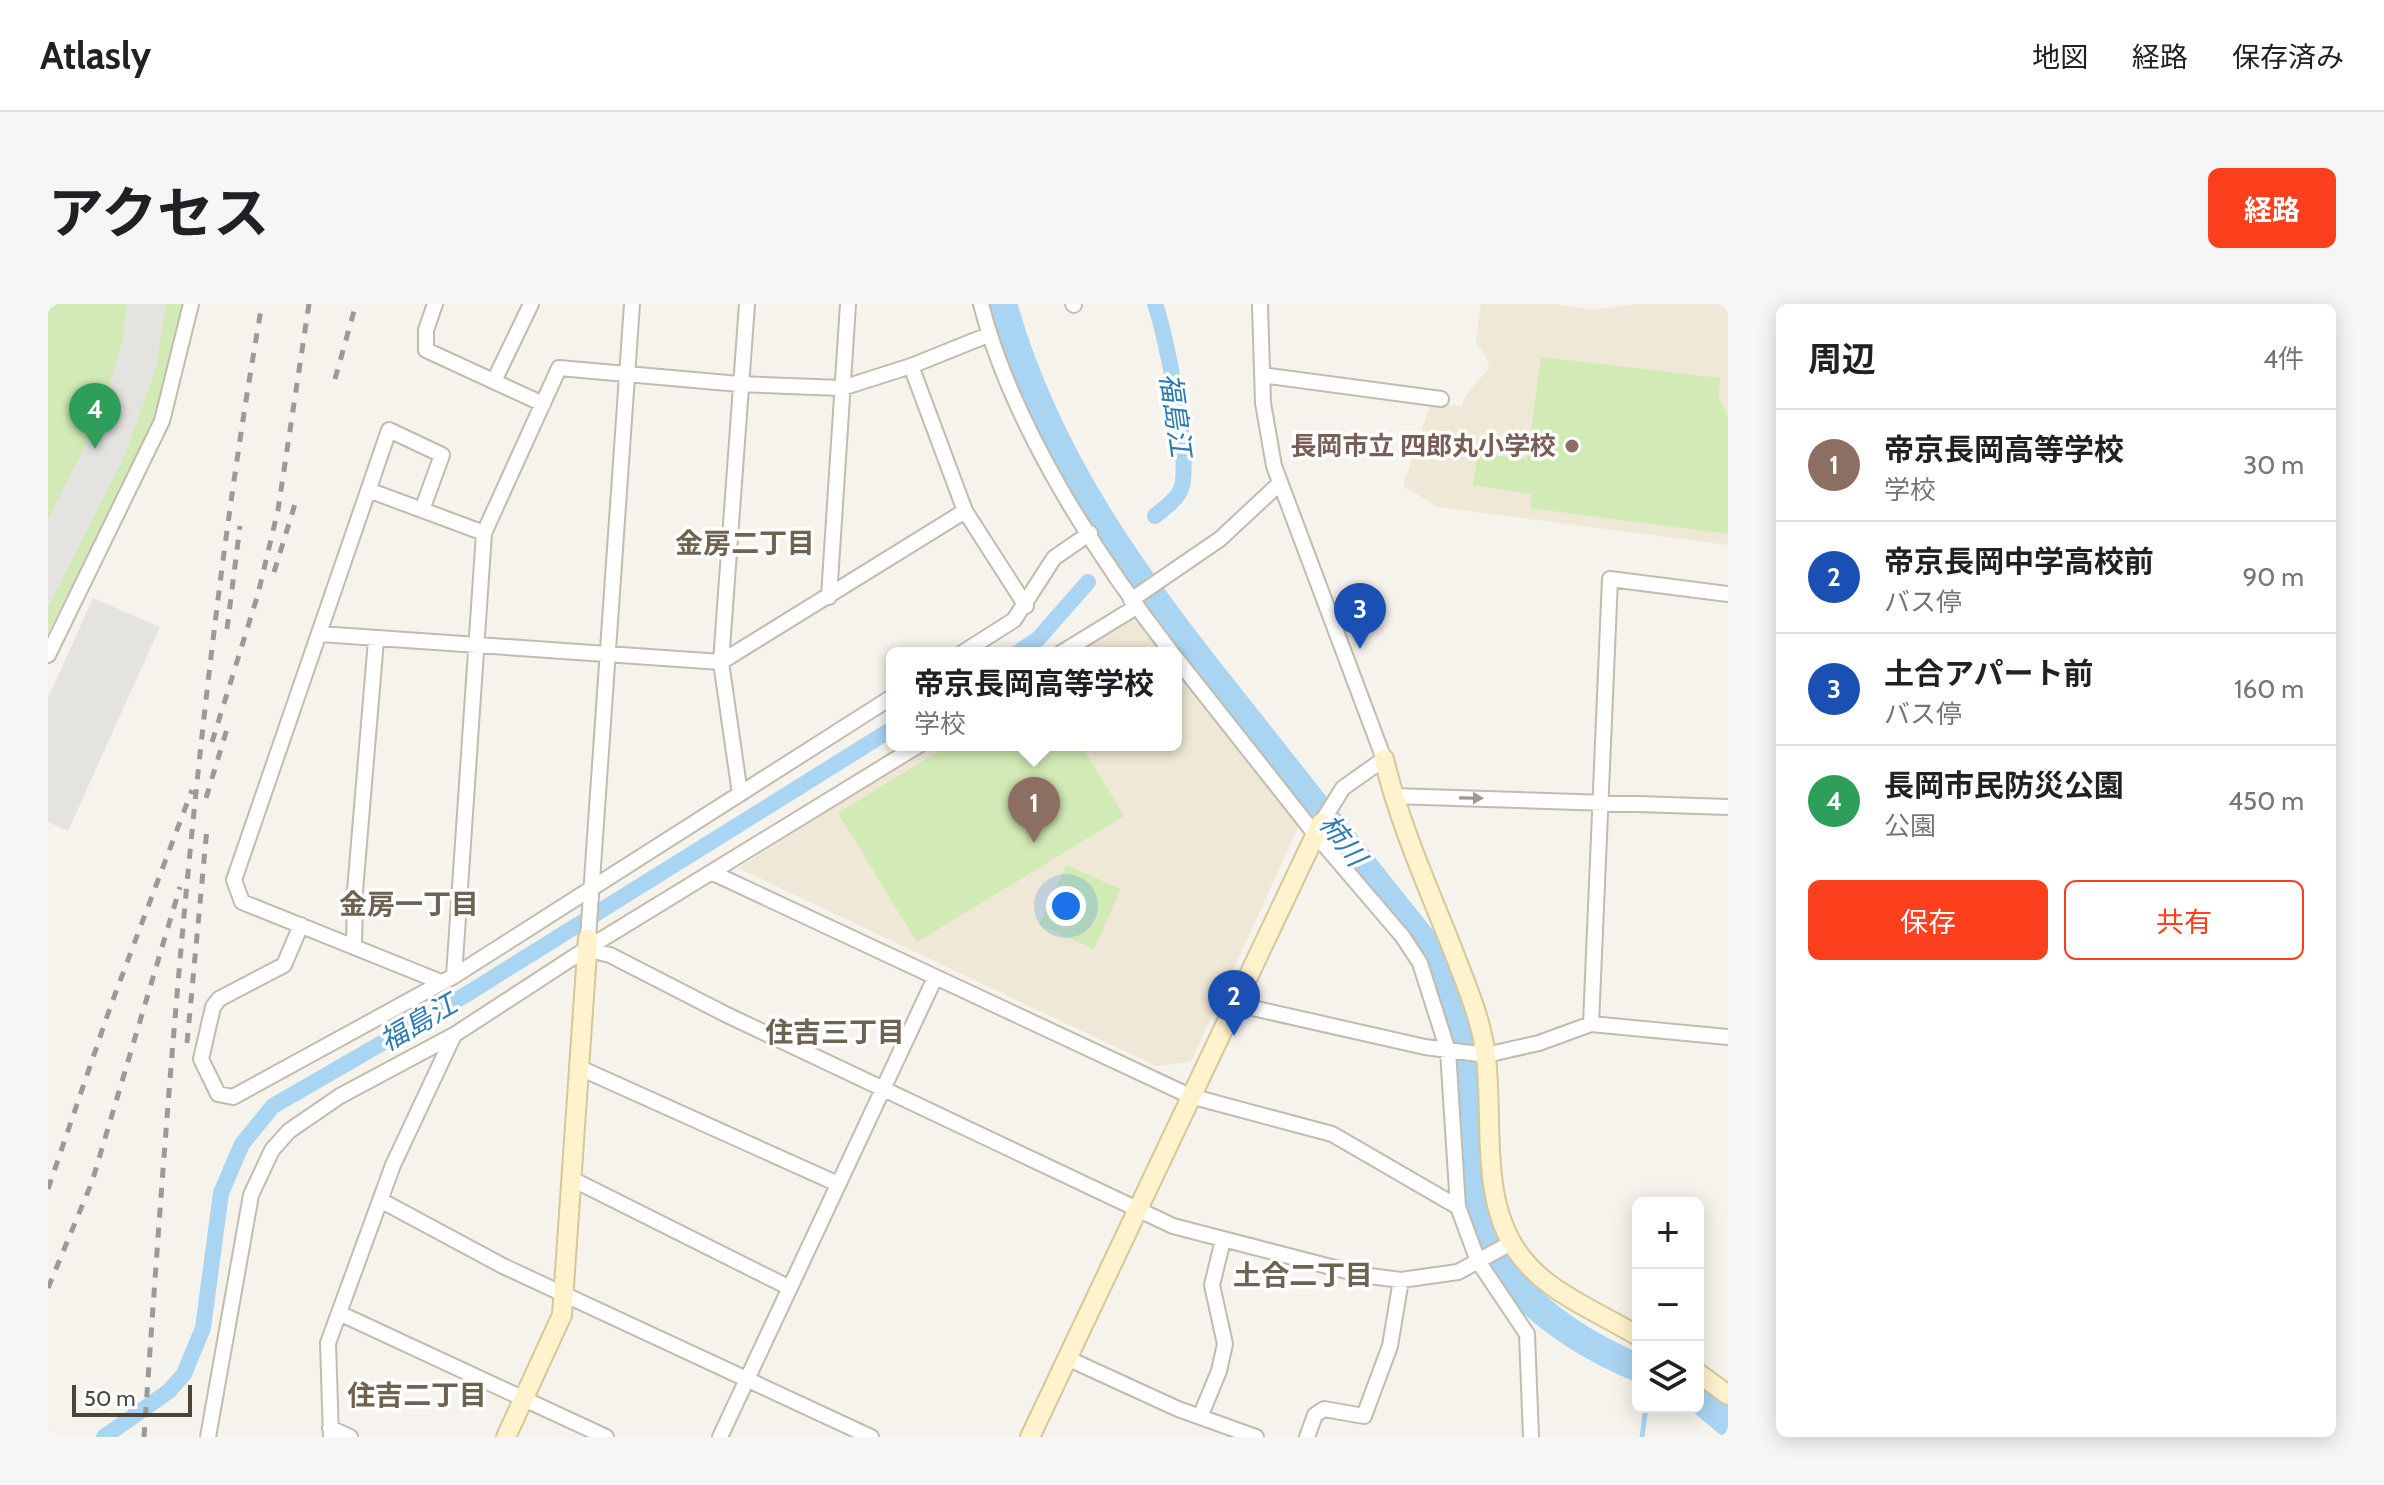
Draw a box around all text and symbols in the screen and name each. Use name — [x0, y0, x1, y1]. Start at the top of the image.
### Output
text: Atlasly — [40, 32, 151, 79]
text: 地図 — [2032, 40, 2088, 74]
text: 経路 — [2132, 40, 2188, 74]
text: 保存済み — [2232, 40, 2344, 74]
button: 経路 — [2208, 168, 2336, 248]
text: アクセス — [48, 179, 269, 247]
text: 周辺 — [1808, 338, 1876, 380]
text: 4件 — [2263, 343, 2304, 375]
water label: 福島江 — [1153, 371, 1199, 462]
pin: 4 — [69, 383, 121, 449]
place label: 長岡市立 四郎丸小学校 — [1290, 430, 1556, 462]
text: 帝京長岡高等学校 — [1884, 431, 2124, 468]
marker: 長岡市立 四郎丸小学校 — [1563, 437, 1581, 455]
text: 1 — [1829, 449, 1839, 481]
text: 30 m — [2243, 449, 2304, 481]
text: 学校 — [1884, 474, 1936, 506]
district label: 金房二丁目 — [675, 526, 815, 560]
text: 帝京長岡中学高校前 — [1884, 543, 2154, 580]
text: 2 — [1827, 561, 1841, 593]
text: 90 m — [2242, 561, 2304, 593]
pin: 3 — [1334, 583, 1386, 649]
text: バス停 — [1884, 586, 1962, 618]
popup — [886, 647, 1182, 751]
text: 土合アパート前 — [1884, 655, 2093, 692]
text: 帝京長岡高等学校 — [914, 665, 1154, 702]
text: 3 — [1827, 673, 1841, 705]
text: 160 m — [2234, 673, 2304, 705]
text: バス停 — [1884, 698, 1962, 730]
text: 学校 — [914, 708, 966, 740]
text: 長岡市民防災公園 — [1884, 767, 2124, 804]
pin: 1 — [1008, 777, 1060, 843]
text: 4 — [1826, 785, 1842, 817]
text: 450 m — [2228, 785, 2304, 817]
one-way arrow — [1459, 792, 1484, 805]
water label: 柿川 — [1312, 807, 1375, 875]
text: 公園 — [1884, 810, 1936, 842]
button: 保存 — [1808, 880, 2048, 960]
button: 共有 — [2064, 880, 2304, 960]
your location — [1046, 886, 1086, 926]
district label: 金房一丁目 — [339, 887, 479, 921]
pin: 2 — [1208, 970, 1260, 1036]
water label: 福島江 — [373, 985, 465, 1058]
district label: 住吉三丁目 — [765, 1015, 905, 1049]
map controls — [1632, 1197, 1704, 1413]
button: + — [1632, 1197, 1704, 1269]
district label: 土合二丁目 — [1233, 1258, 1373, 1292]
button: − — [1632, 1269, 1704, 1341]
button: layers — [1632, 1341, 1704, 1413]
district label: 住吉二丁目 — [347, 1378, 487, 1412]
scale bar — [72, 1381, 192, 1417]
text: 50 m — [84, 1385, 136, 1412]

